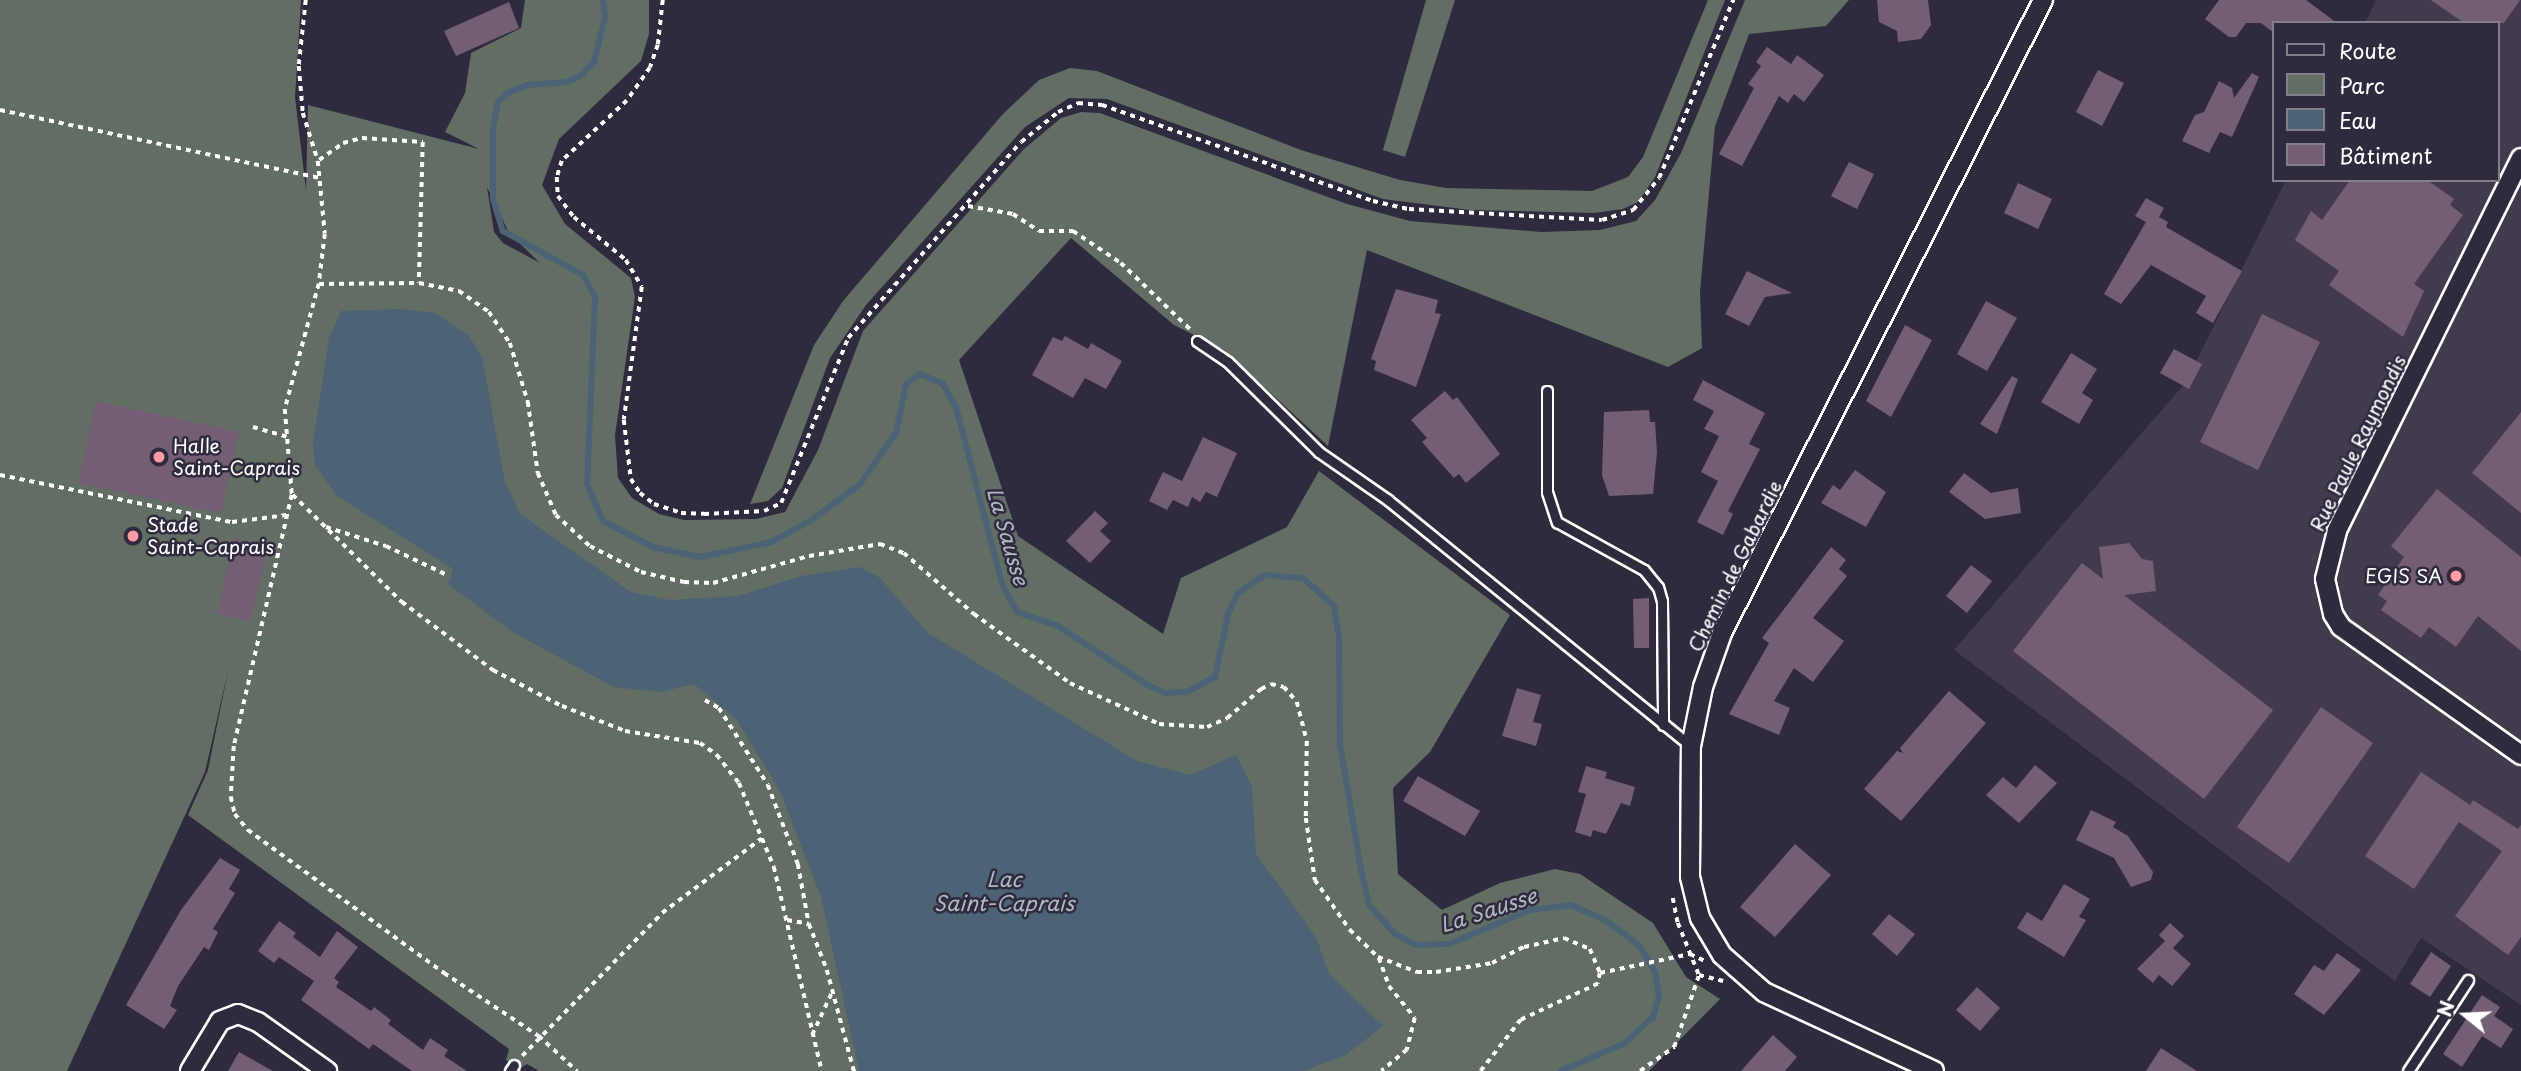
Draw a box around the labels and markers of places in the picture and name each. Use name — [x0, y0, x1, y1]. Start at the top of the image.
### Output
place label: Halle Saint-Caprais — [173, 435, 300, 479]
marker: Halle Saint-Caprais — [151, 449, 167, 465]
place label: Stade Saint-Caprais — [147, 514, 274, 558]
marker: Stade Saint-Caprais — [125, 528, 141, 544]
place label: EGIS SA — [2365, 565, 2442, 587]
marker: EGIS SA — [2448, 568, 2464, 584]

